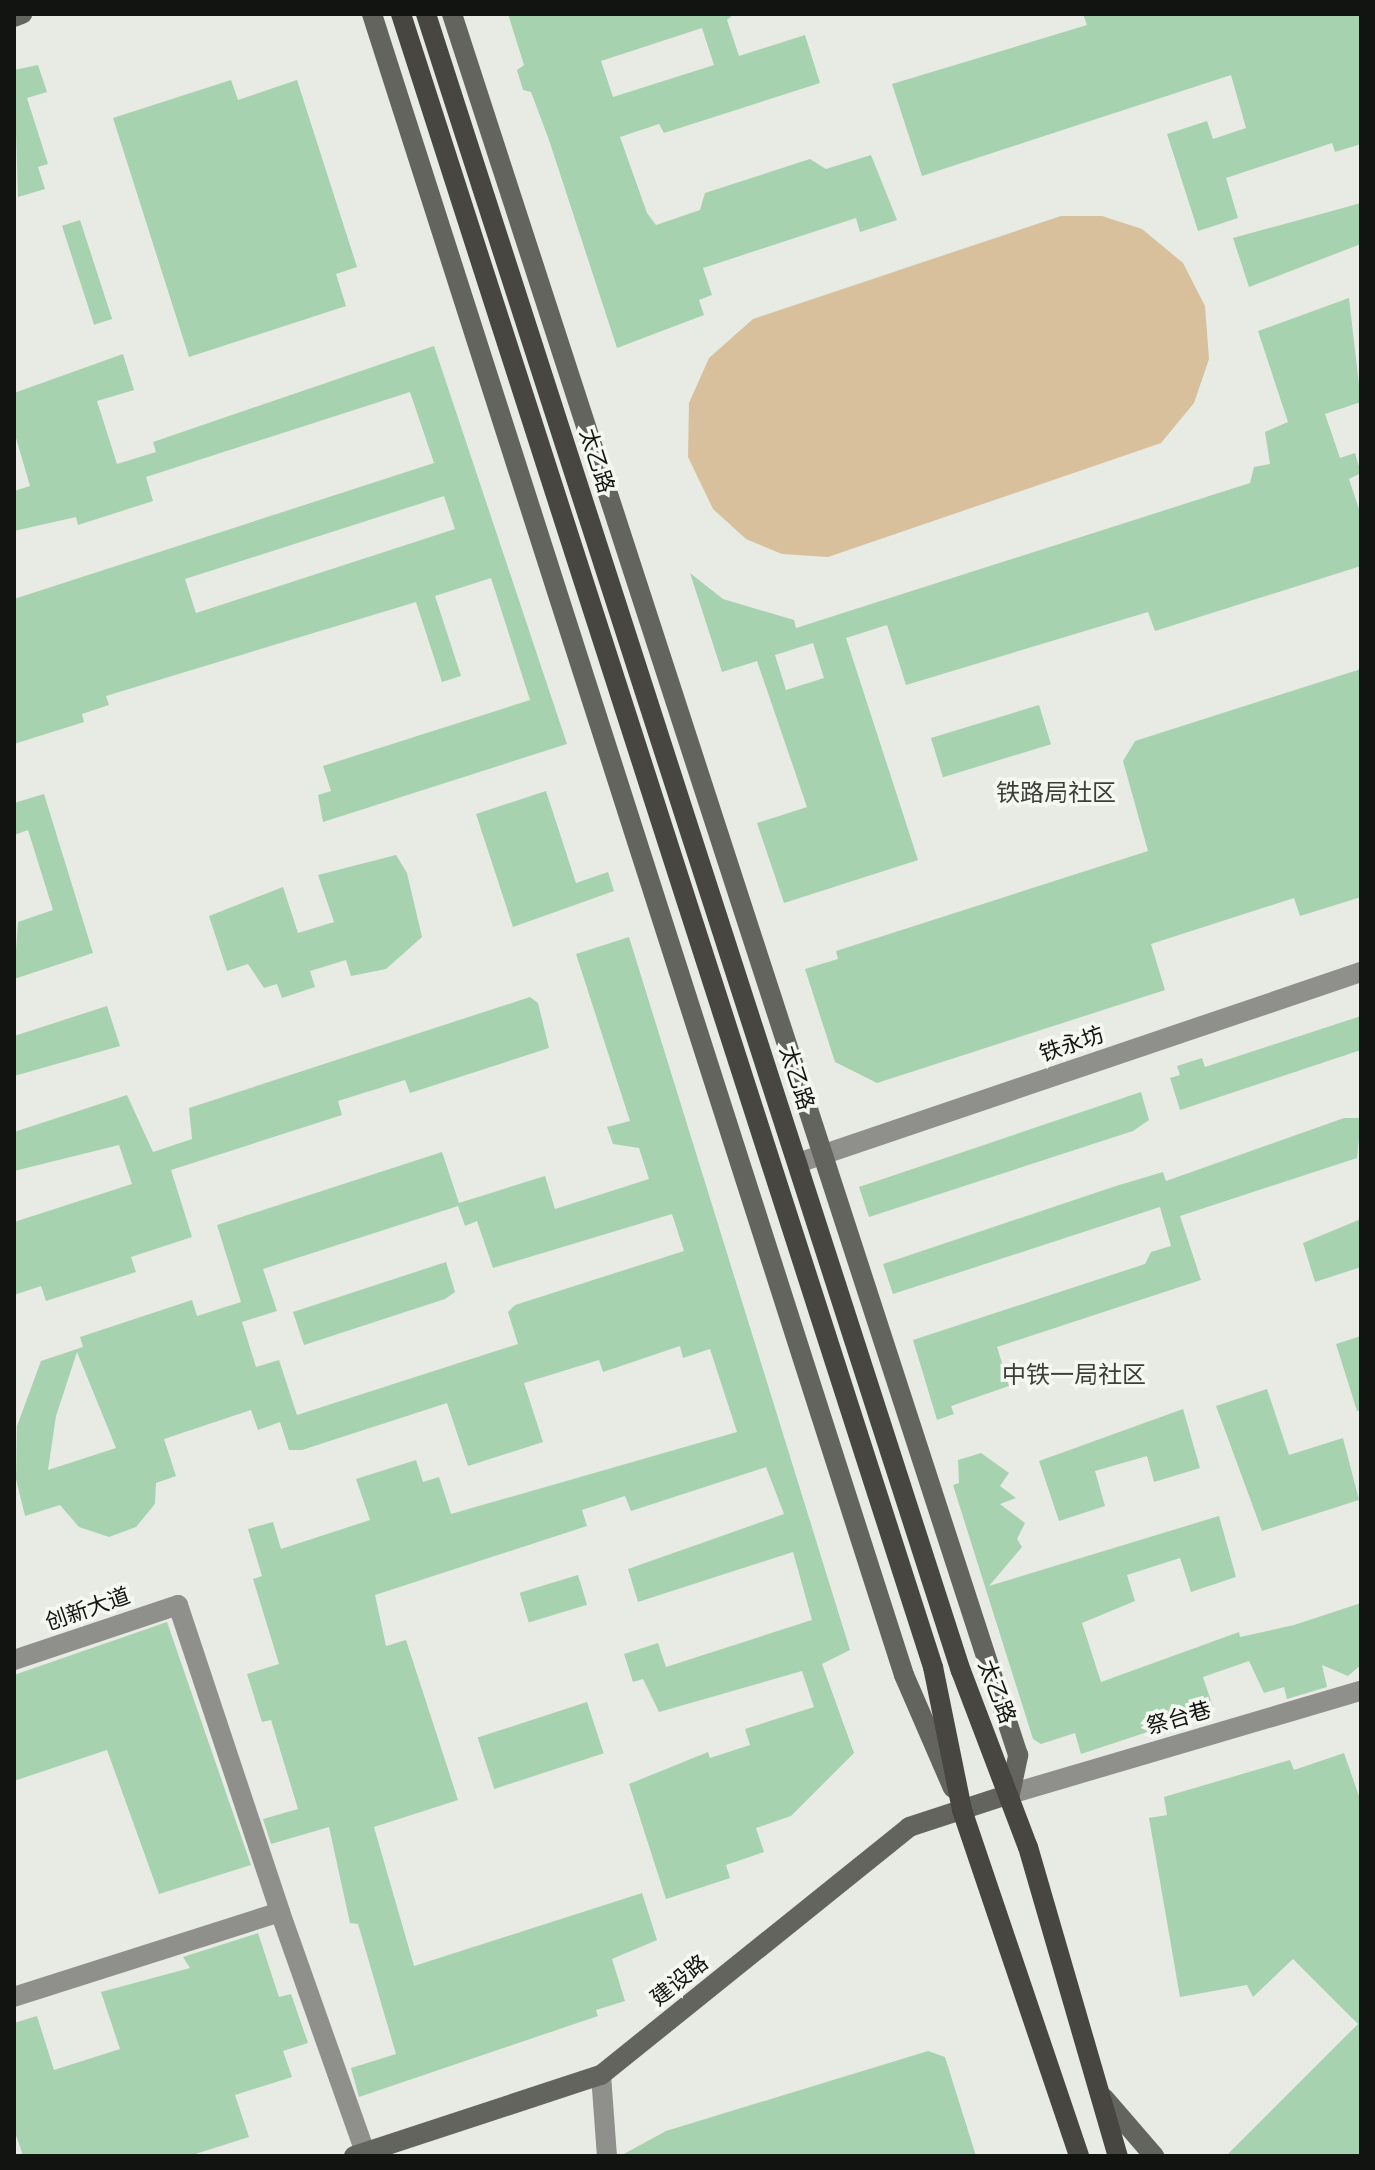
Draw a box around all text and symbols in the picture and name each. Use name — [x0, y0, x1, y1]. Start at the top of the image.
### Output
street label: 太乙路 — [573, 426, 619, 496]
district label: 铁路局社区 — [996, 780, 1116, 808]
street label: 铁永坊 — [1037, 1022, 1107, 1068]
street label: 太乙路 — [773, 1043, 819, 1113]
district label: 中铁一局社区 — [1002, 1362, 1146, 1390]
street label: 创新大道 — [42, 1583, 134, 1637]
street label: 太乙路 — [972, 1656, 1020, 1728]
street label: 祭台巷 — [1144, 1697, 1214, 1741]
street label: 建设路 — [646, 1950, 714, 2012]

